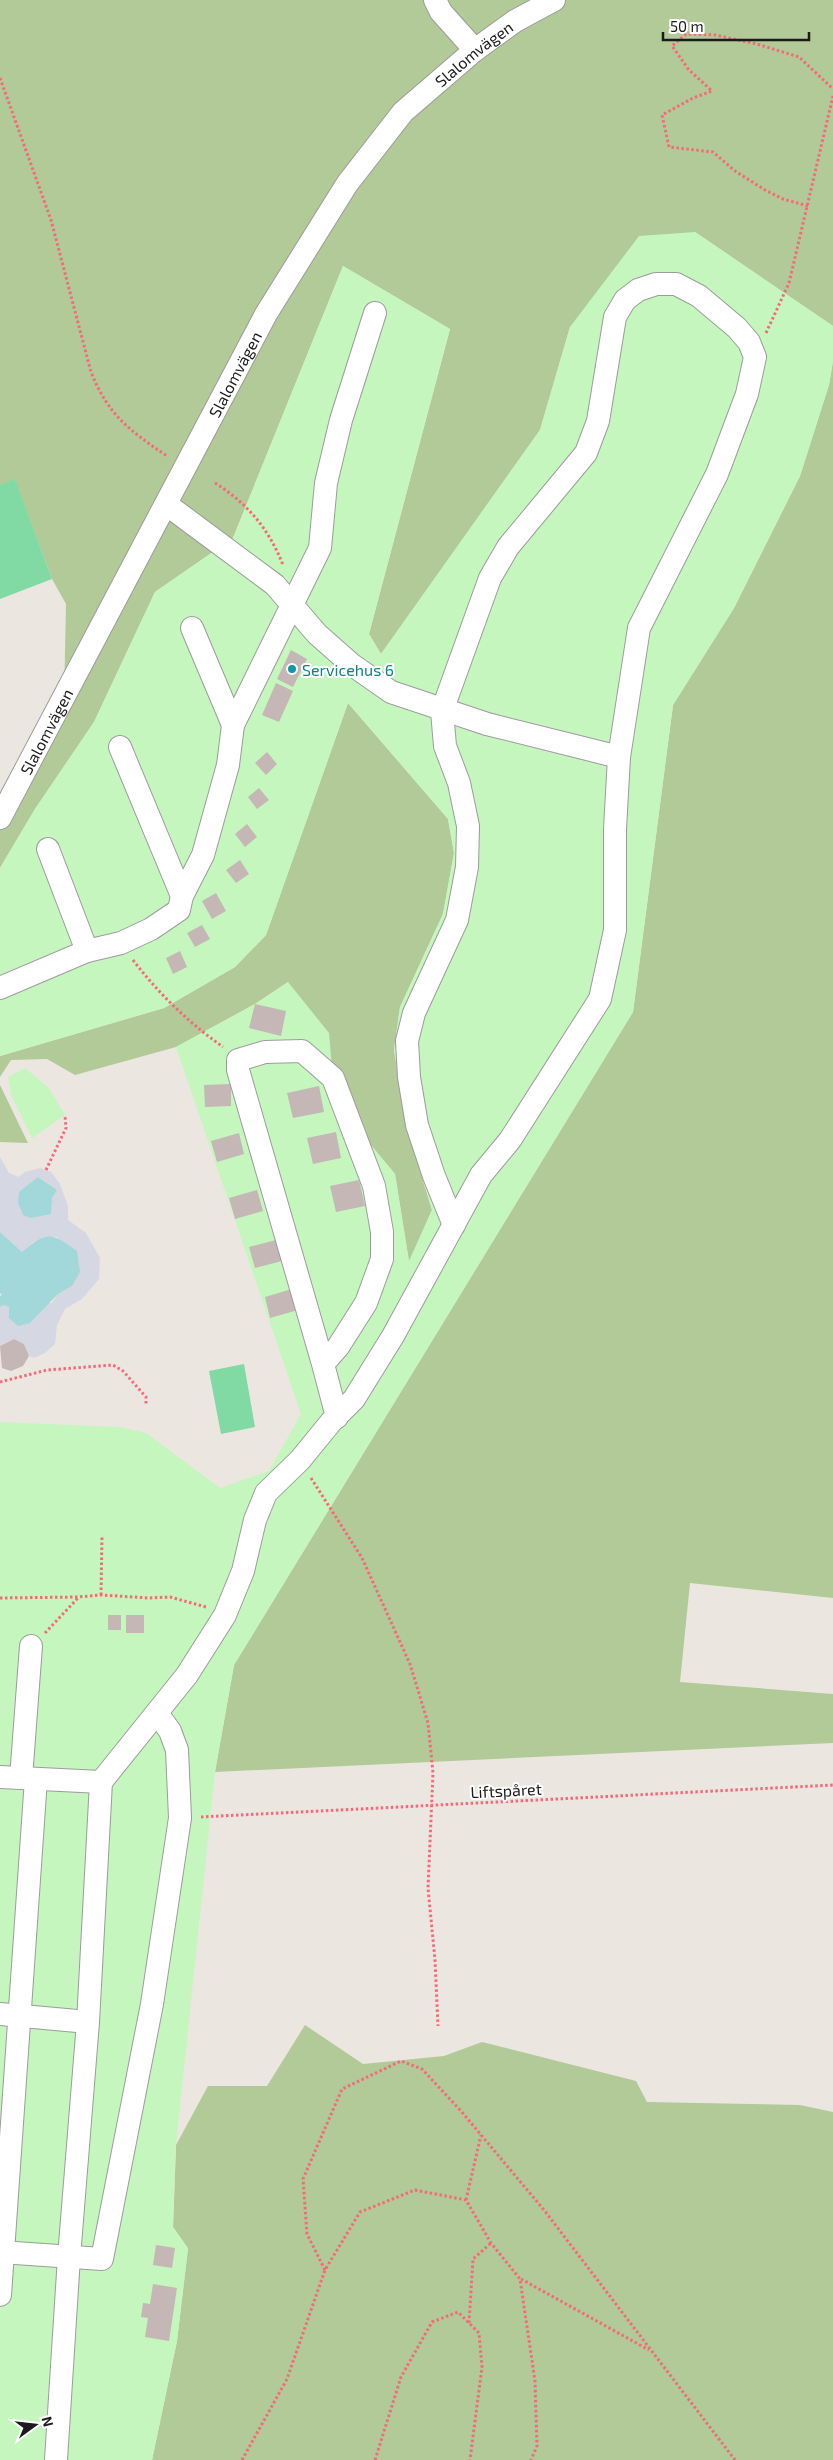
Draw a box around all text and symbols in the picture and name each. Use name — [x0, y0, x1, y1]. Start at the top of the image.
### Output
scale bar — [663, 10, 809, 42]
street label: Slalomvägen — [431, 17, 516, 90]
text: 50 m — [670, 17, 704, 35]
street label: Slalomvägen — [204, 328, 265, 420]
place label: Servicehus 6 — [302, 660, 394, 679]
marker: Servicehus 6 — [286, 663, 298, 675]
street label: Slalomvägen — [15, 685, 76, 778]
street label: Liftspåret — [470, 1779, 542, 1801]
north arrow — [10, 2400, 60, 2450]
text: N — [39, 2414, 58, 2429]

